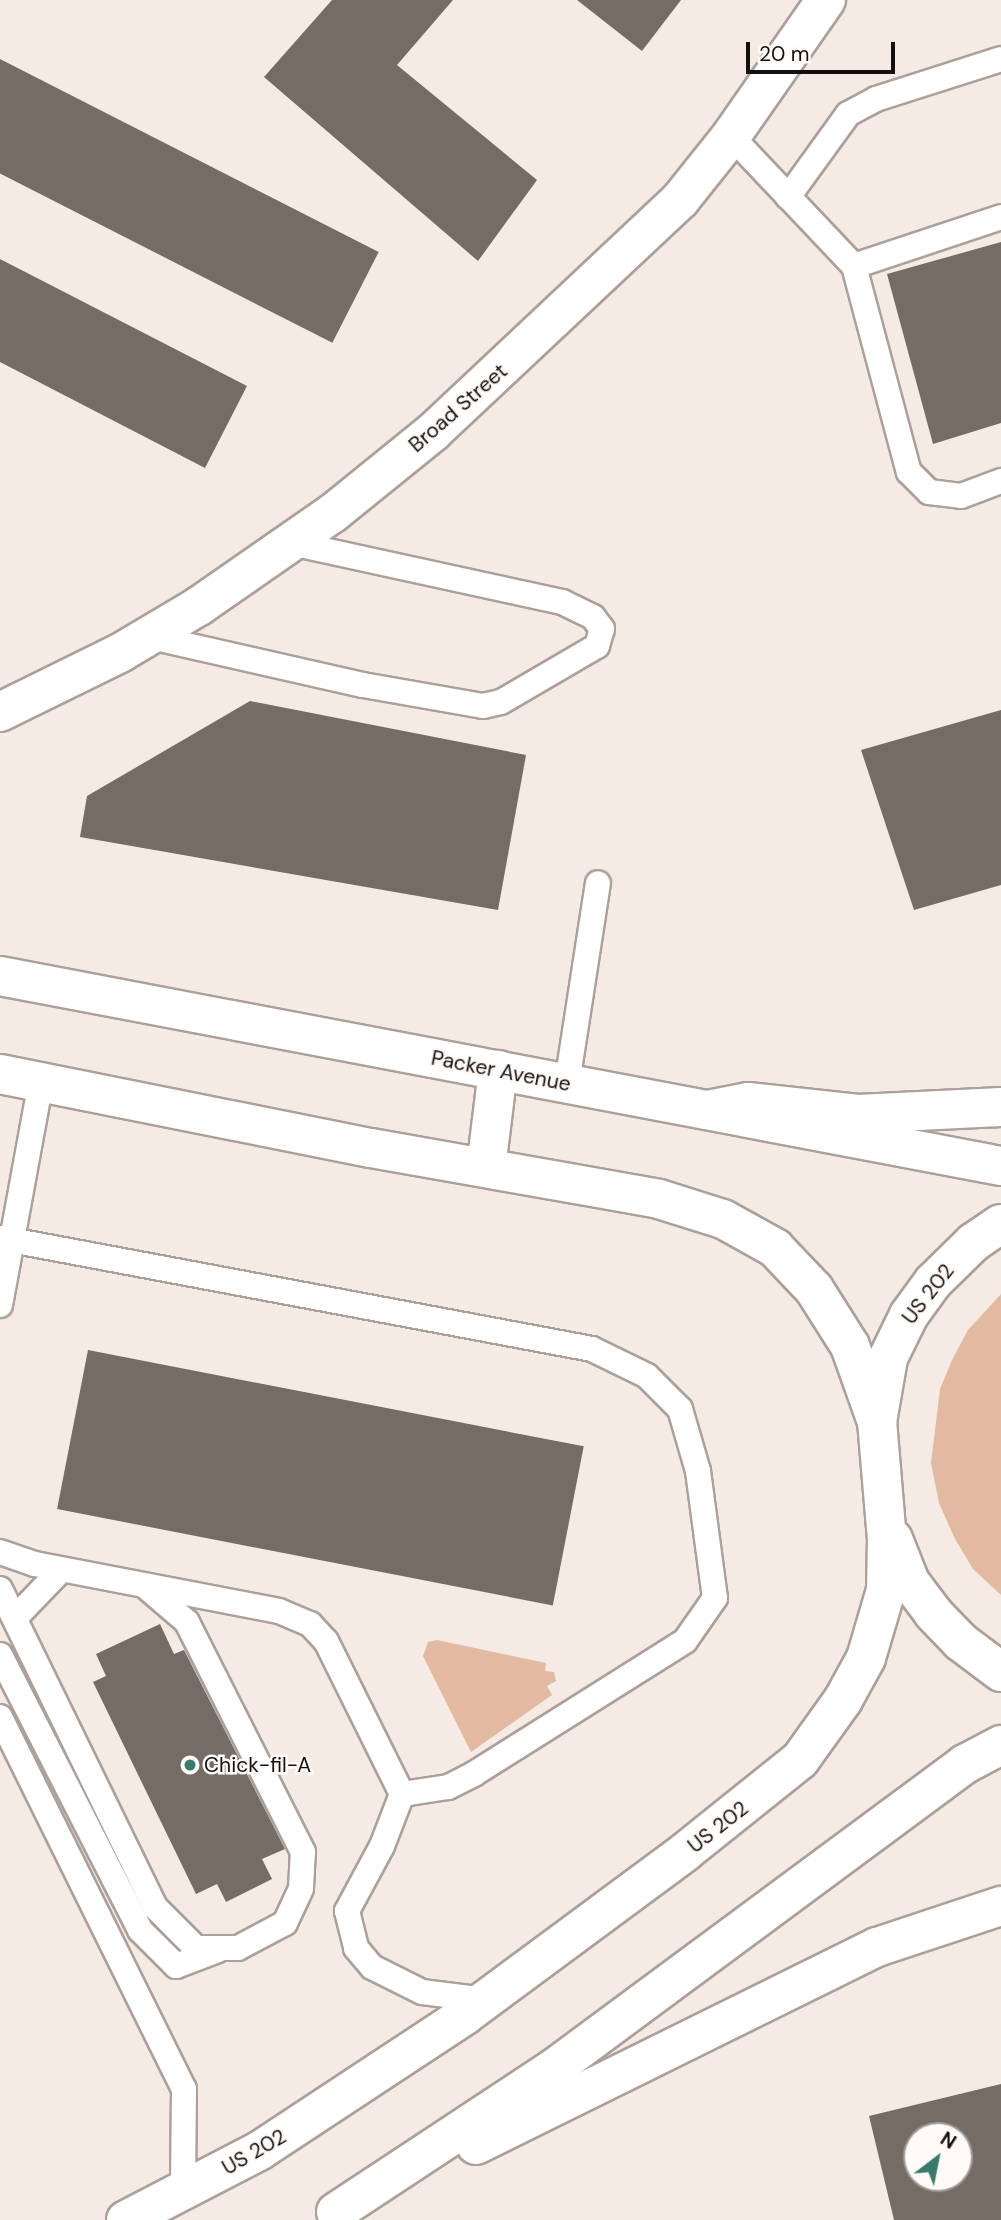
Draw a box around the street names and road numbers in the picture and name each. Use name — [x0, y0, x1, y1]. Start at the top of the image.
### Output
street label: Broad Street — [404, 358, 512, 458]
street label: Packer Avenue — [429, 1045, 573, 1097]
street label: US 202 — [897, 1259, 959, 1329]
street label: US 202 — [683, 1796, 753, 1858]
street label: US 202 — [218, 2124, 290, 2180]

